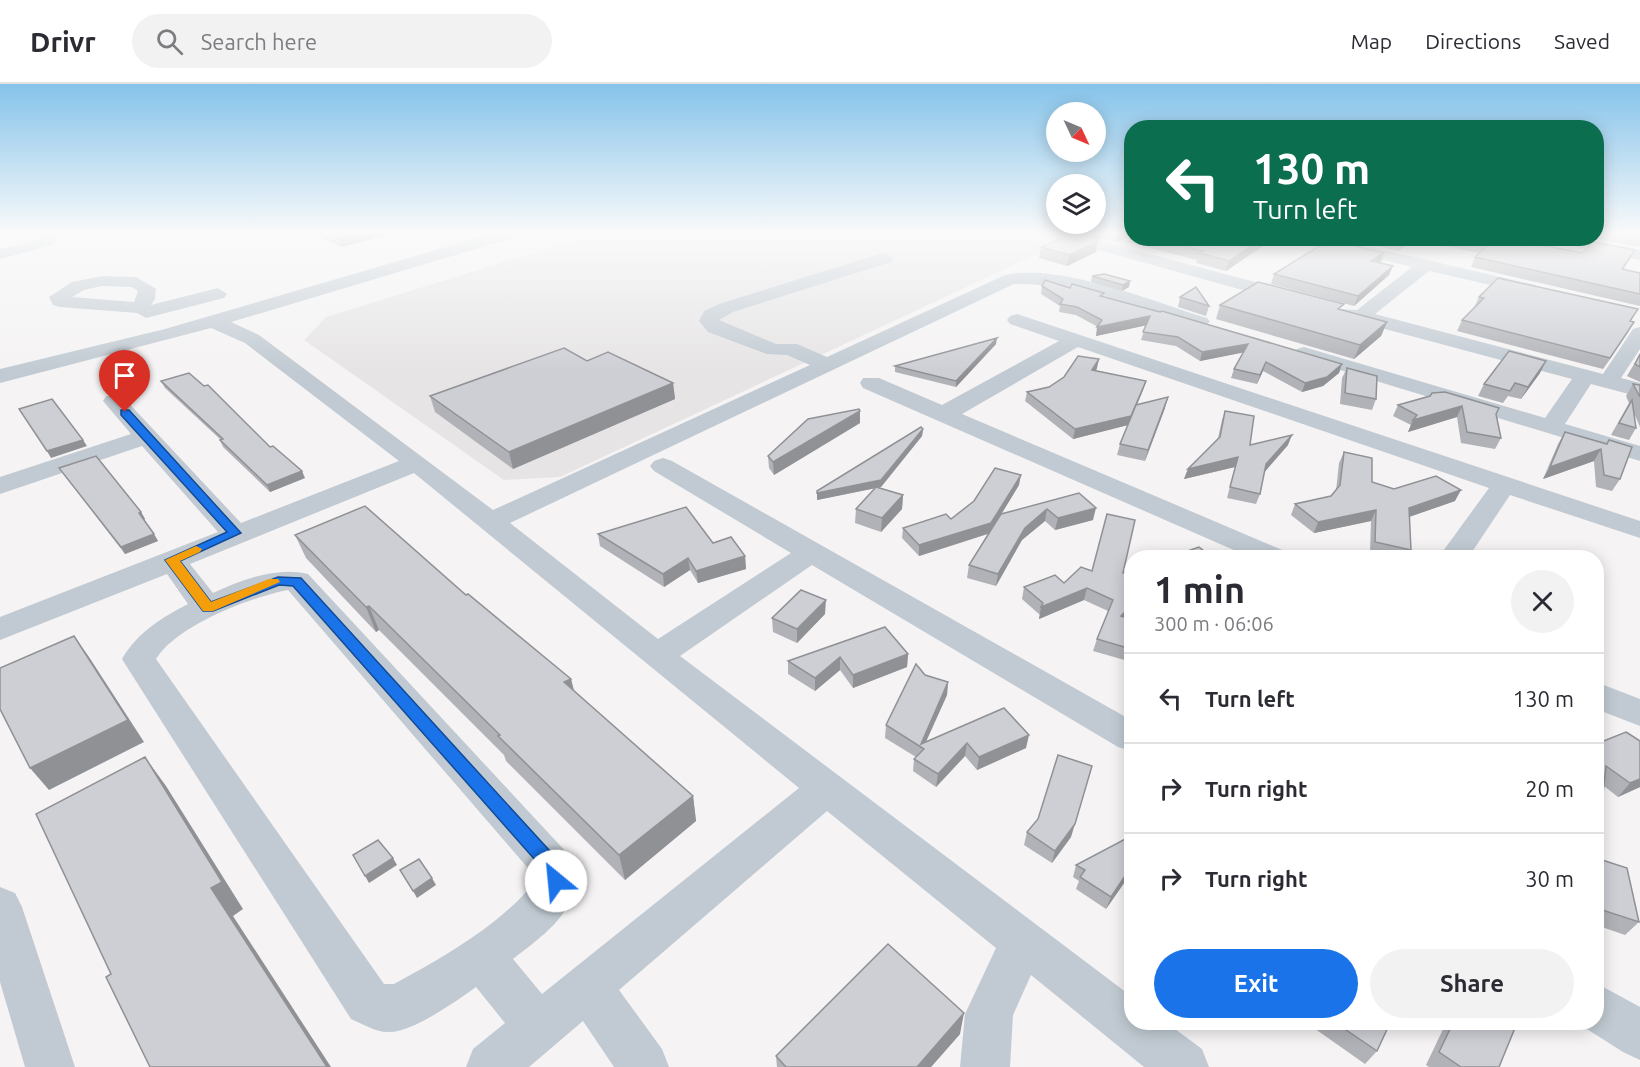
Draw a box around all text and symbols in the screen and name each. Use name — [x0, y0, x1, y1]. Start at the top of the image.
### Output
search box — [132, 14, 552, 68]
icon: search — [153, 25, 186, 58]
text: Drivr — [30, 26, 96, 57]
text: Search here — [201, 29, 317, 54]
text: Map — [1351, 29, 1392, 53]
text: Directions — [1425, 29, 1521, 53]
text: Saved — [1554, 29, 1610, 53]
north arrow — [1046, 102, 1106, 162]
map controls — [1046, 102, 1106, 234]
icon: left — [1154, 144, 1232, 222]
text: 130 m — [1253, 145, 1370, 192]
button: layers — [1046, 174, 1106, 234]
text: Turn left — [1253, 194, 1357, 224]
pin — [99, 350, 150, 412]
icon: arrive — [108, 359, 141, 392]
text: 1 min — [1154, 569, 1245, 610]
button: close — [1511, 570, 1574, 633]
text: 300 m · 06:06 — [1154, 612, 1274, 635]
icon: left — [1154, 682, 1187, 715]
text: Turn left — [1205, 686, 1295, 711]
text: 130 m — [1513, 686, 1574, 711]
icon: right — [1154, 772, 1187, 805]
text: Turn right — [1205, 776, 1307, 801]
text: 20 m — [1525, 776, 1574, 801]
position arrow — [524, 849, 588, 913]
icon: right — [1154, 862, 1187, 895]
text: Turn right — [1205, 866, 1307, 891]
text: 30 m — [1525, 866, 1574, 891]
button: Exit — [1154, 949, 1358, 1018]
button: Share — [1370, 949, 1574, 1018]

